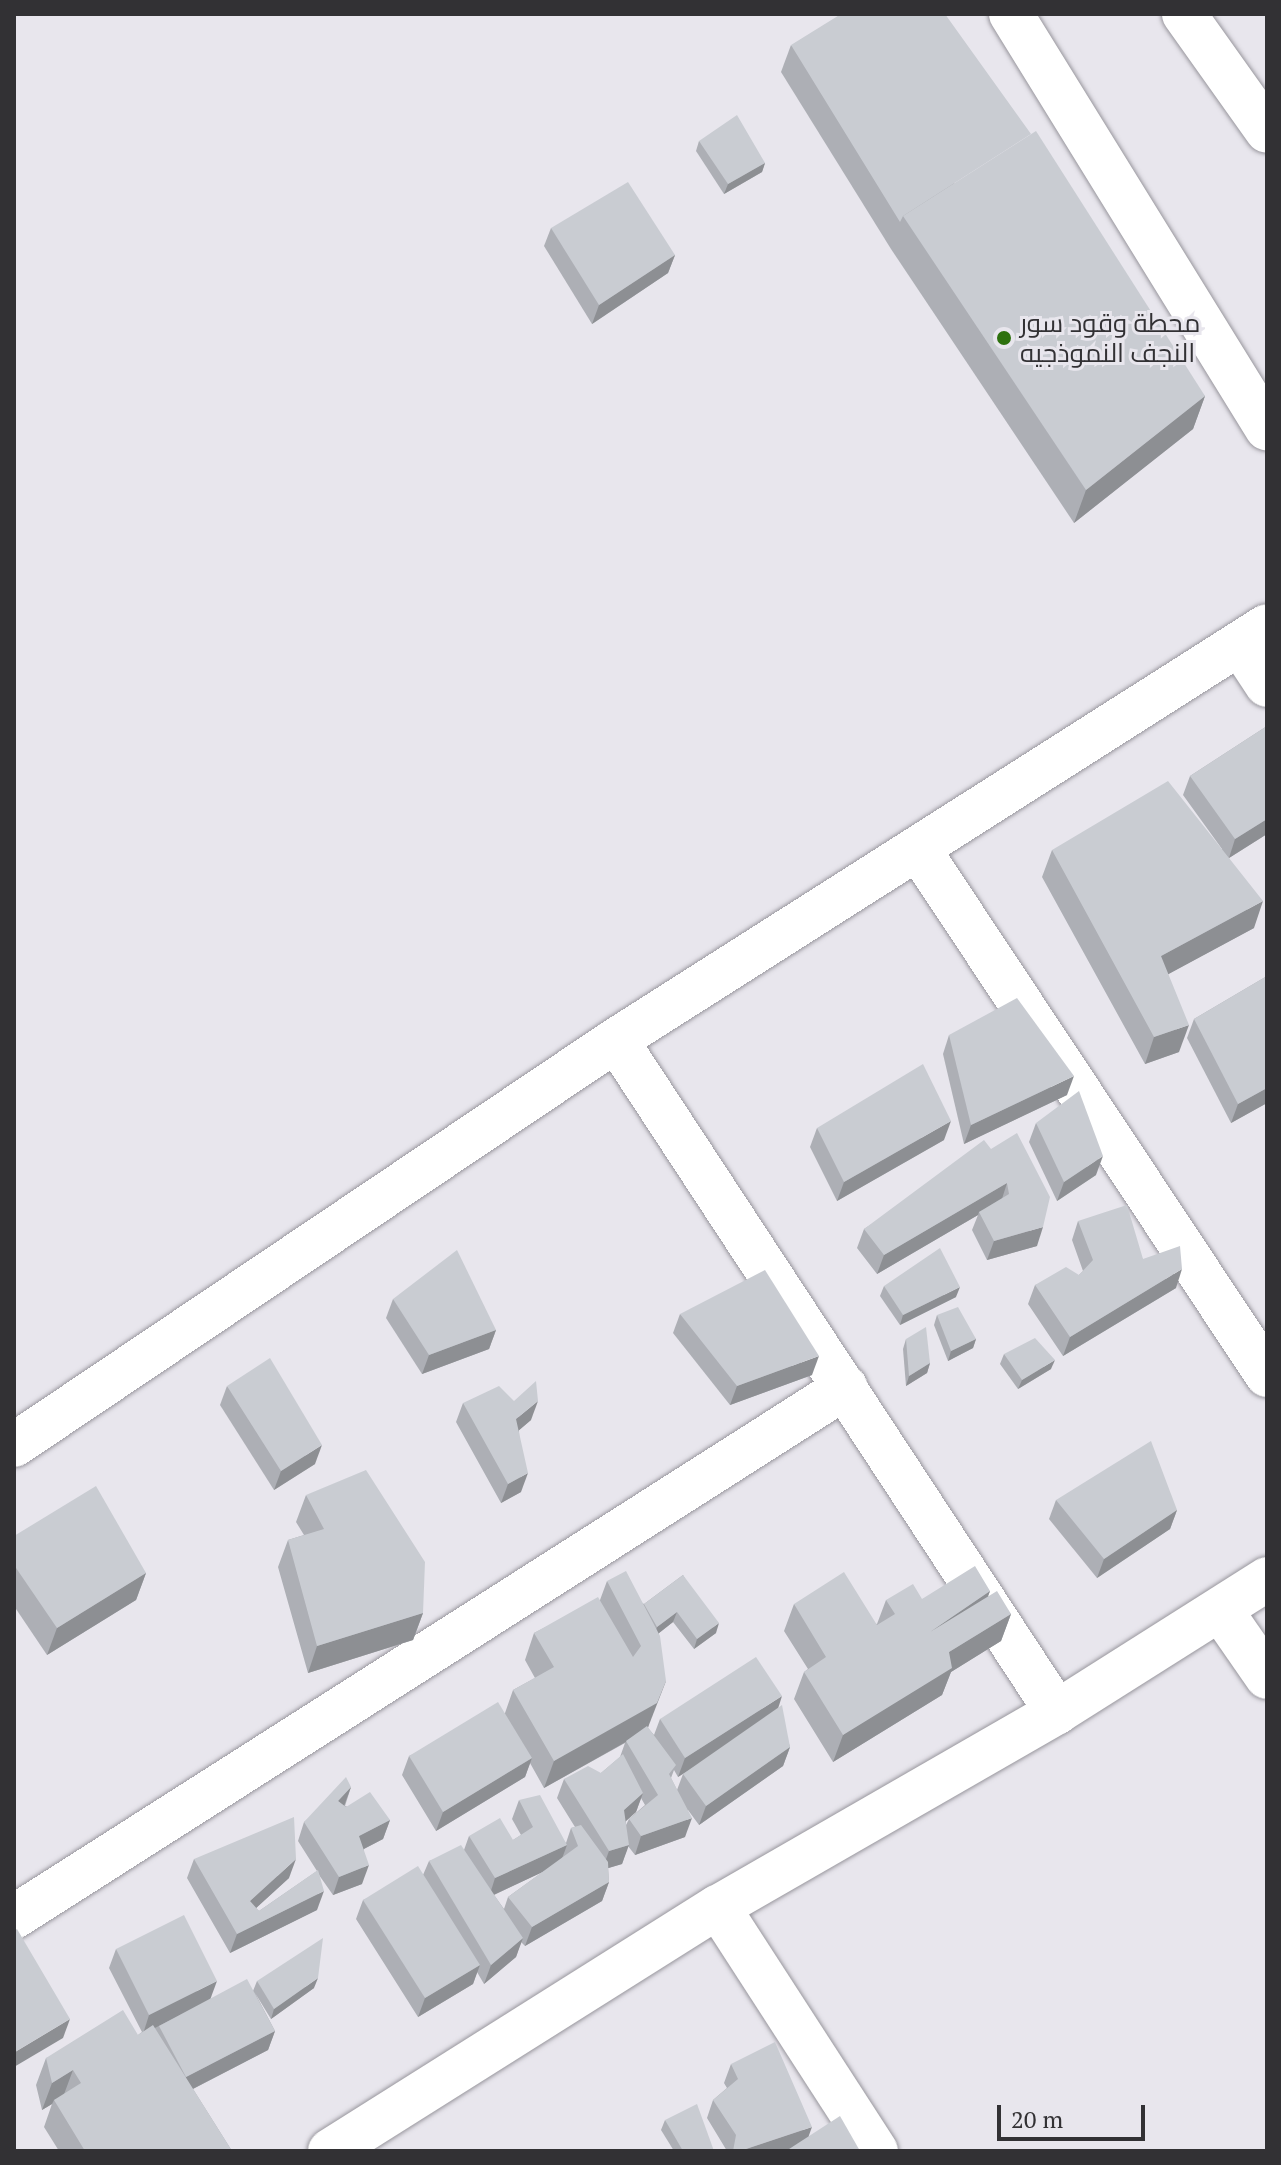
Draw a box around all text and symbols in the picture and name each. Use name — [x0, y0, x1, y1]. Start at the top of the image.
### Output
place label: محطة وقود سور النجف النموذجيه — [1020, 307, 1200, 368]
marker: محطة وقود سور النجف النموذجيه — [995, 329, 1013, 347]
scale bar — [1001, 2089, 1149, 2139]
text: 20 m — [1011, 2103, 1063, 2135]

